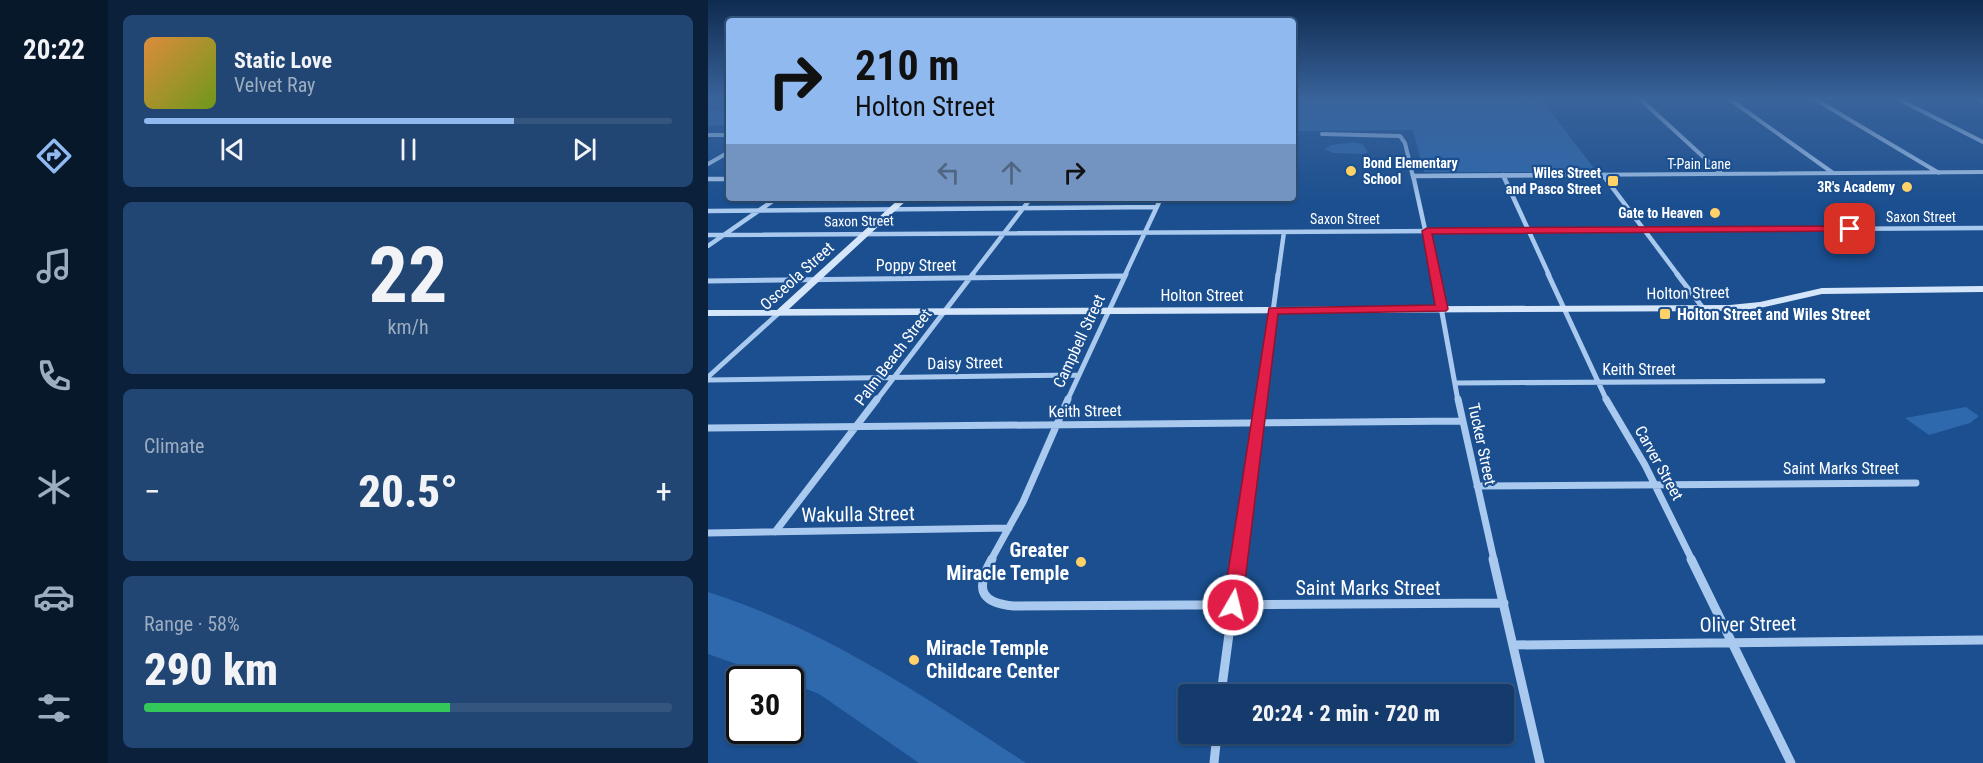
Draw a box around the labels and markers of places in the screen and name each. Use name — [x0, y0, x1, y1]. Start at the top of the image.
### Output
place label: Bond Elementary School — [1363, 155, 1459, 187]
marker: Bond Elementary School — [1344, 164, 1358, 178]
place label: Wiles Street and Pasco Street — [1506, 165, 1601, 197]
marker: Wiles Street and Pasco Street — [1606, 174, 1620, 188]
place label: 3R's Academy — [1817, 179, 1896, 195]
marker: 3R's Academy — [1900, 180, 1914, 194]
pin — [1824, 203, 1875, 254]
place label: Gate to Heaven — [1618, 205, 1703, 221]
marker: Gate to Heaven — [1708, 206, 1722, 220]
place label: Holton Street and Wiles Street — [1677, 305, 1870, 324]
marker: Holton Street and Wiles Street — [1658, 307, 1672, 321]
place label: Greater Miracle Temple — [946, 538, 1069, 585]
marker: Greater Miracle Temple — [1074, 555, 1088, 569]
place label: Miracle Temple Childcare Center — [926, 636, 1060, 683]
marker: Miracle Temple Childcare Center — [907, 653, 921, 667]

